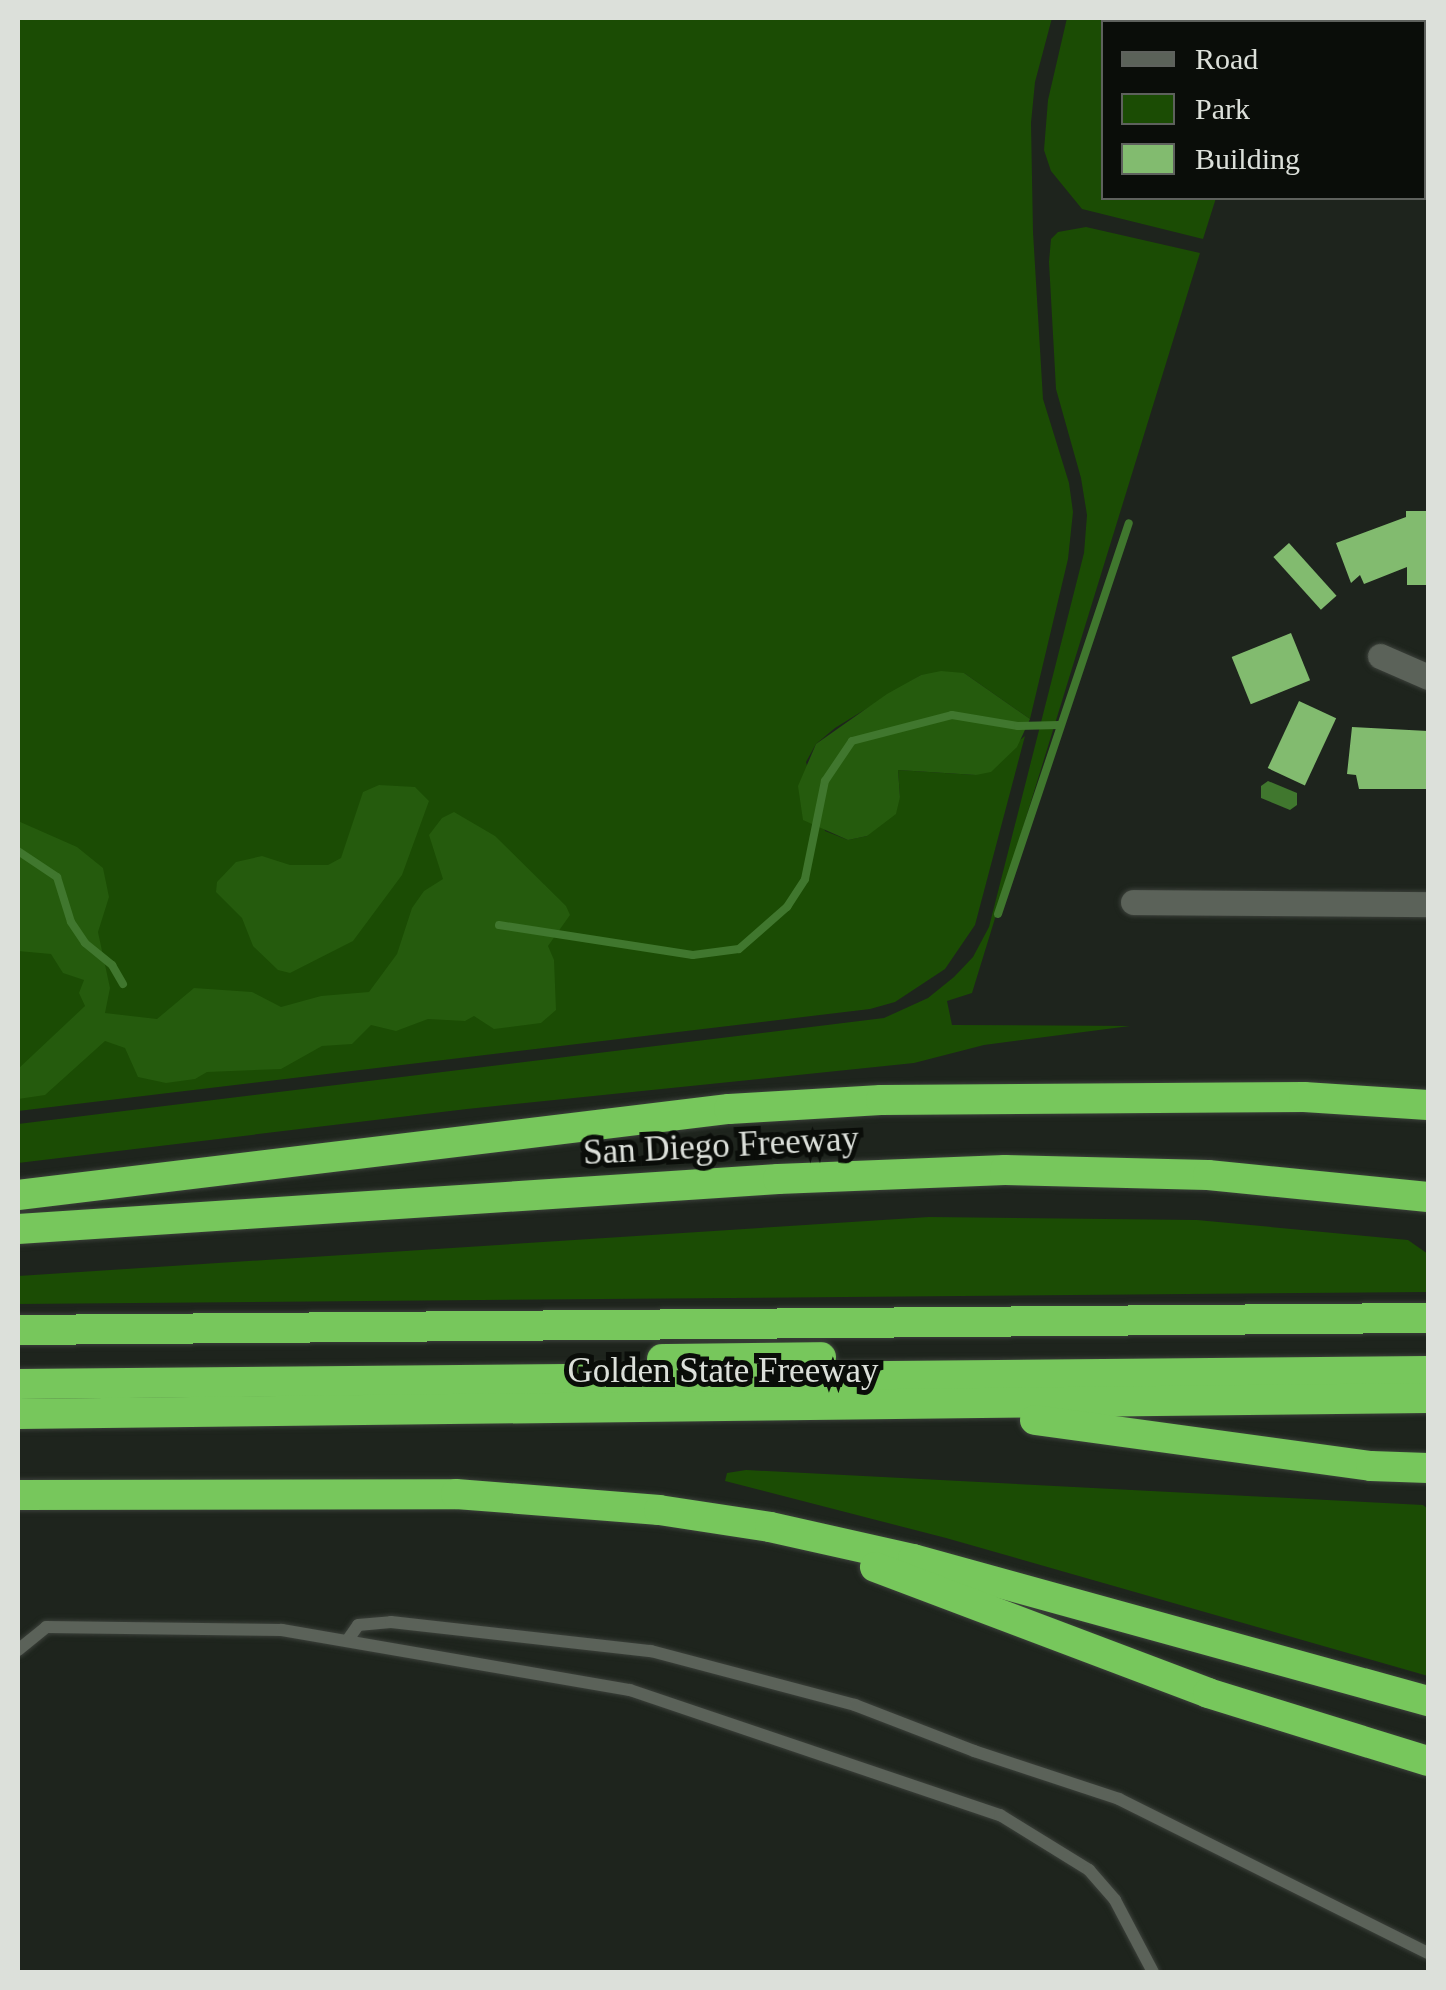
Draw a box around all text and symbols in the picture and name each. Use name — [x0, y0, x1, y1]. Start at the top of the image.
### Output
legend — [1101, 20, 1426, 200]
text: Road — [1195, 42, 1258, 75]
text: Park — [1195, 92, 1250, 125]
text: Building — [1195, 142, 1300, 175]
street label: San Diego Freeway — [582, 1118, 860, 1174]
street label: Golden State Freeway — [567, 1350, 879, 1392]

